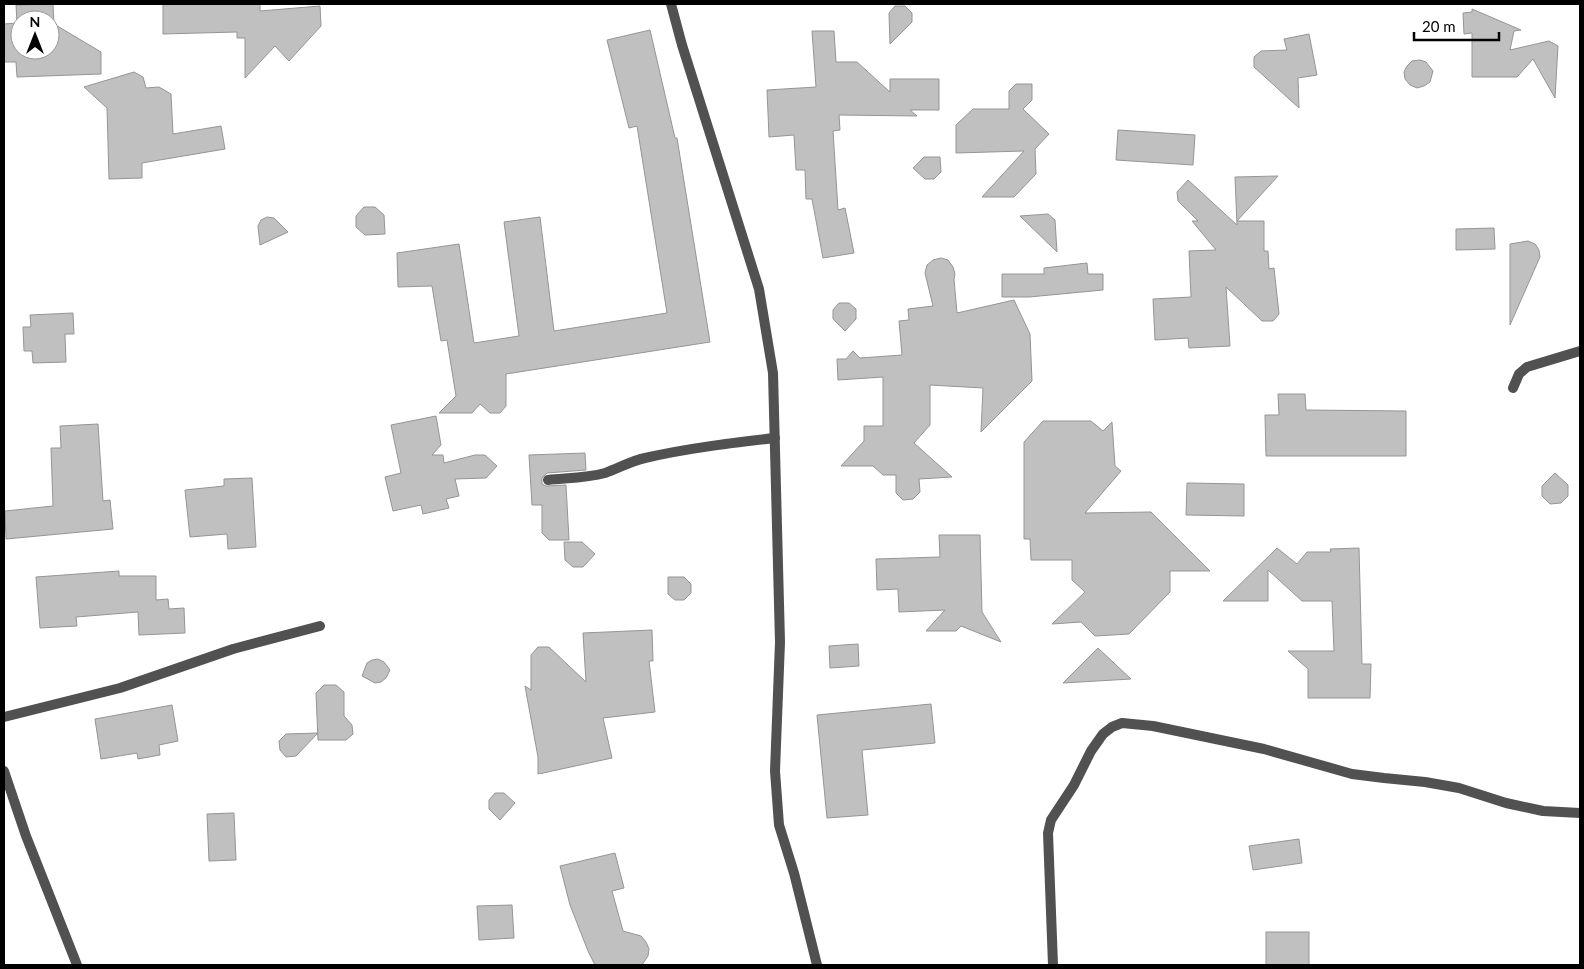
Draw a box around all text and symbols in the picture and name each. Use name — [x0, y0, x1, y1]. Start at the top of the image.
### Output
north arrow — [10, 10, 60, 60]
scale bar — [1414, 10, 1499, 42]
text: N — [30, 13, 40, 30]
text: 20 m — [1422, 17, 1456, 35]

